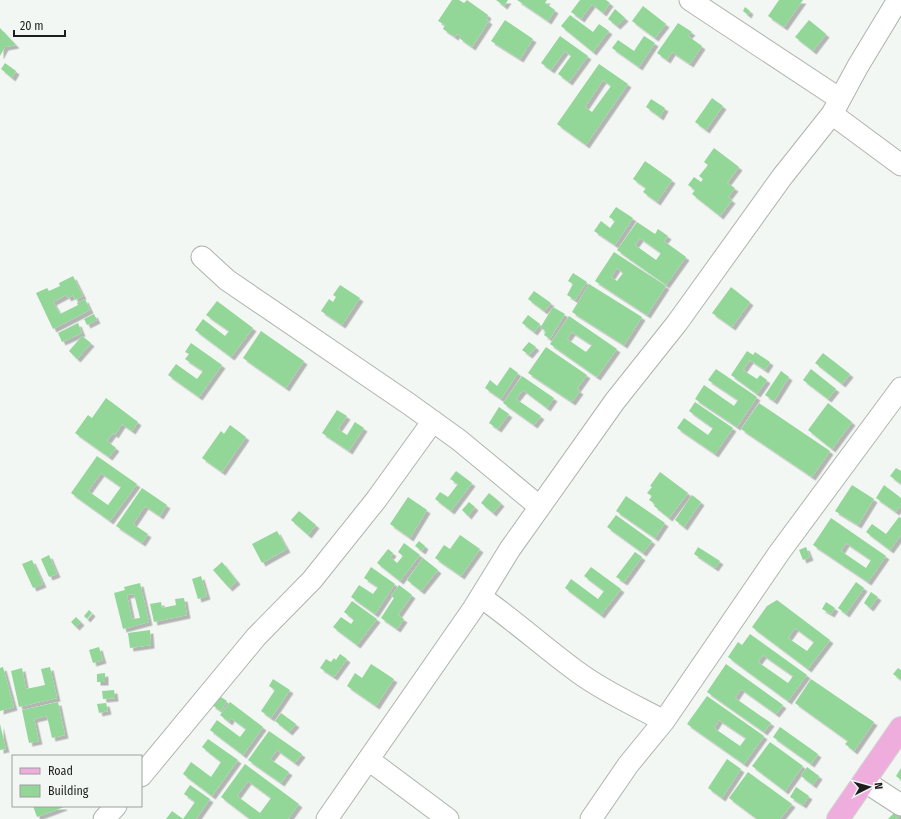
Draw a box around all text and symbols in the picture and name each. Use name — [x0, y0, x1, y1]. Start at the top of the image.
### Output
scale bar — [14, 12, 65, 38]
text: 20 m — [20, 19, 44, 33]
legend — [12, 755, 142, 807]
text: Road — [48, 764, 73, 778]
north arrow — [849, 767, 889, 807]
text: N — [872, 782, 885, 790]
text: Building — [48, 784, 89, 798]

